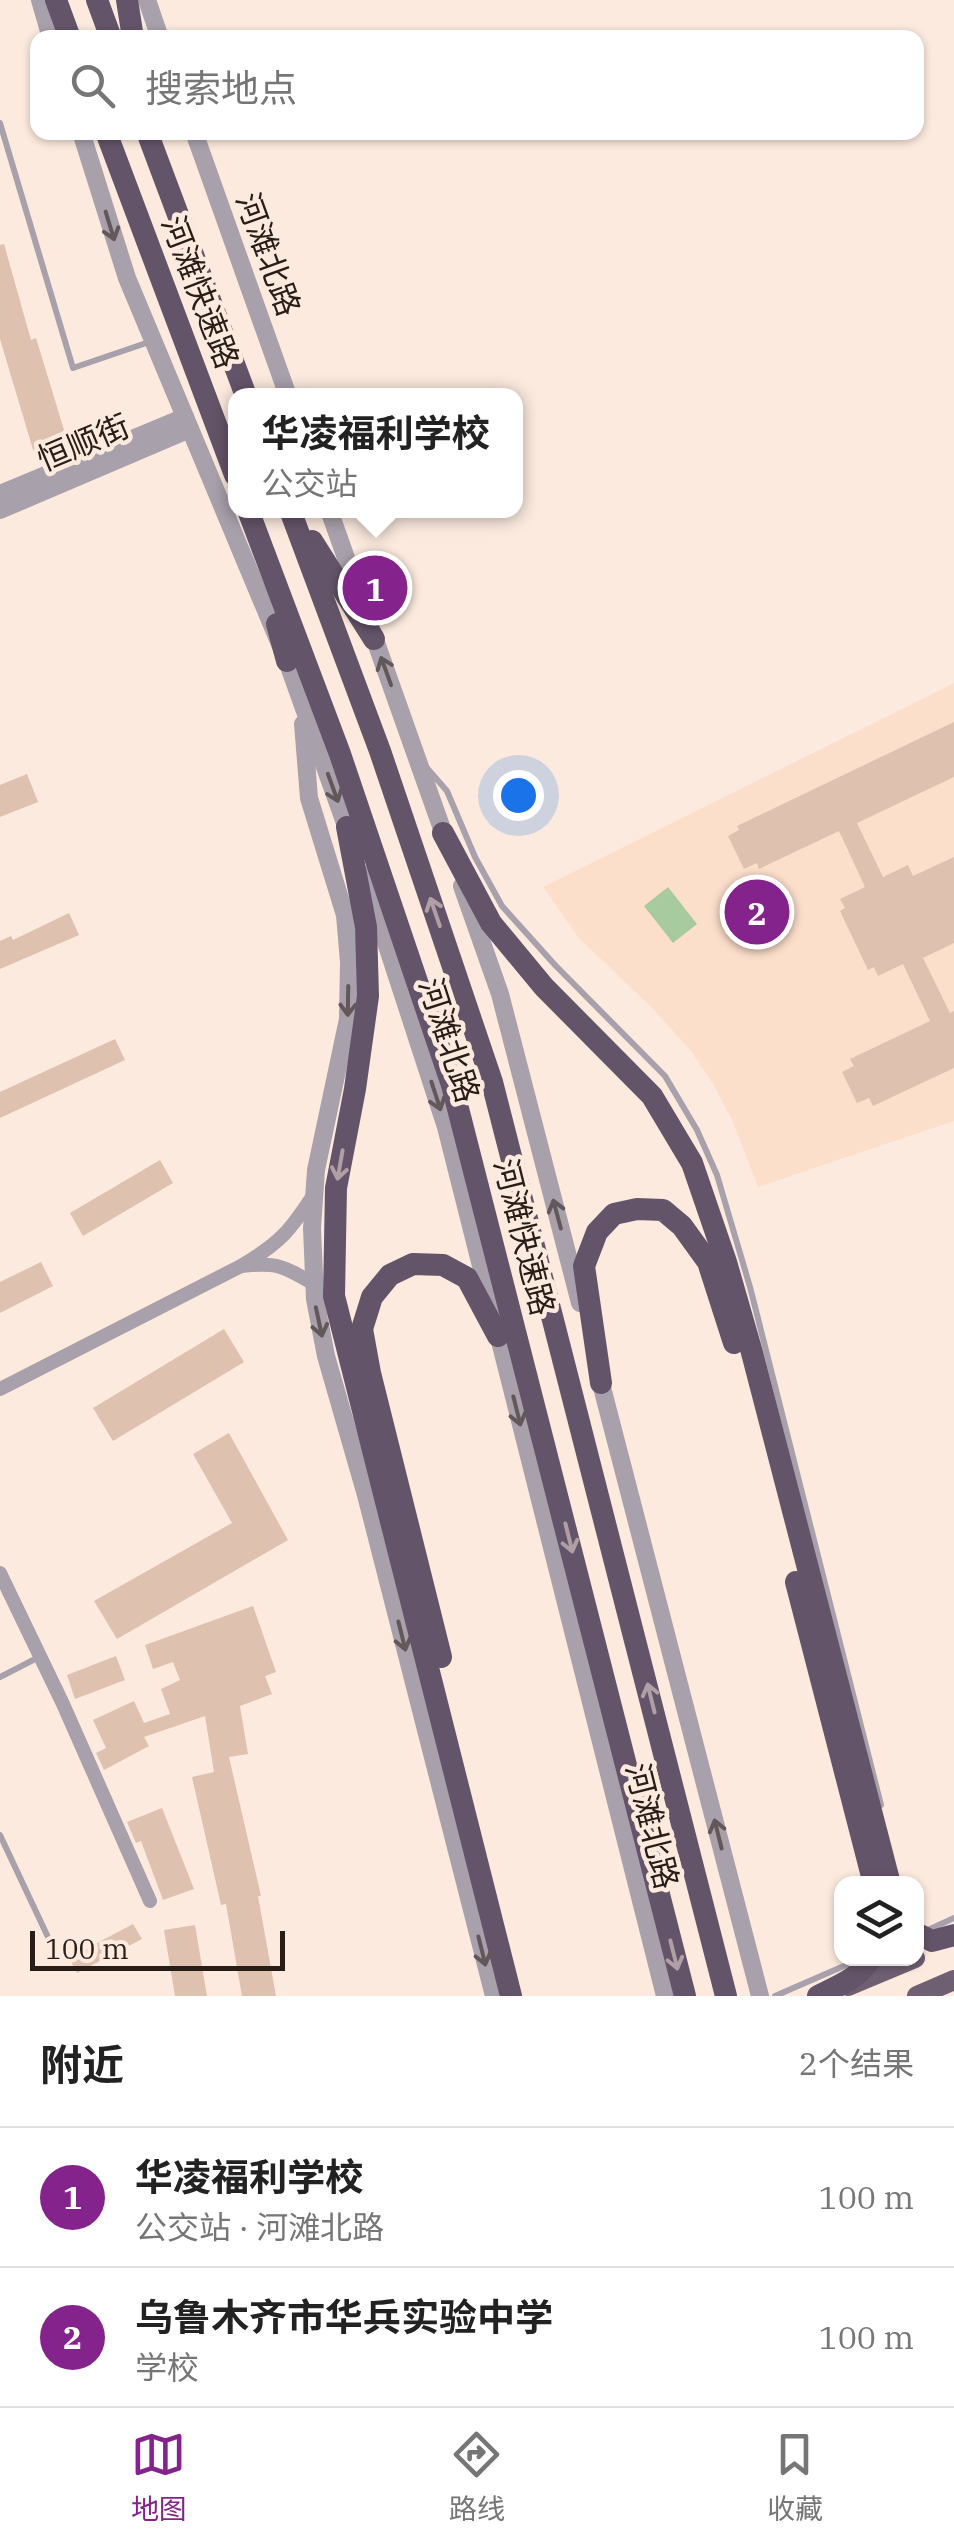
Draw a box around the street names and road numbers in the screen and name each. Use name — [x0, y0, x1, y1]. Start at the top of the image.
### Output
street label: 河滩北路 — [227, 187, 311, 321]
street label: 河滩快速路 — [153, 210, 249, 374]
street label: 恒顺街 — [31, 404, 135, 480]
street label: 河滩北路 — [410, 973, 490, 1107]
street label: 河滩快速路 — [485, 1154, 565, 1320]
street label: 河滩北路 — [617, 1759, 689, 1893]

